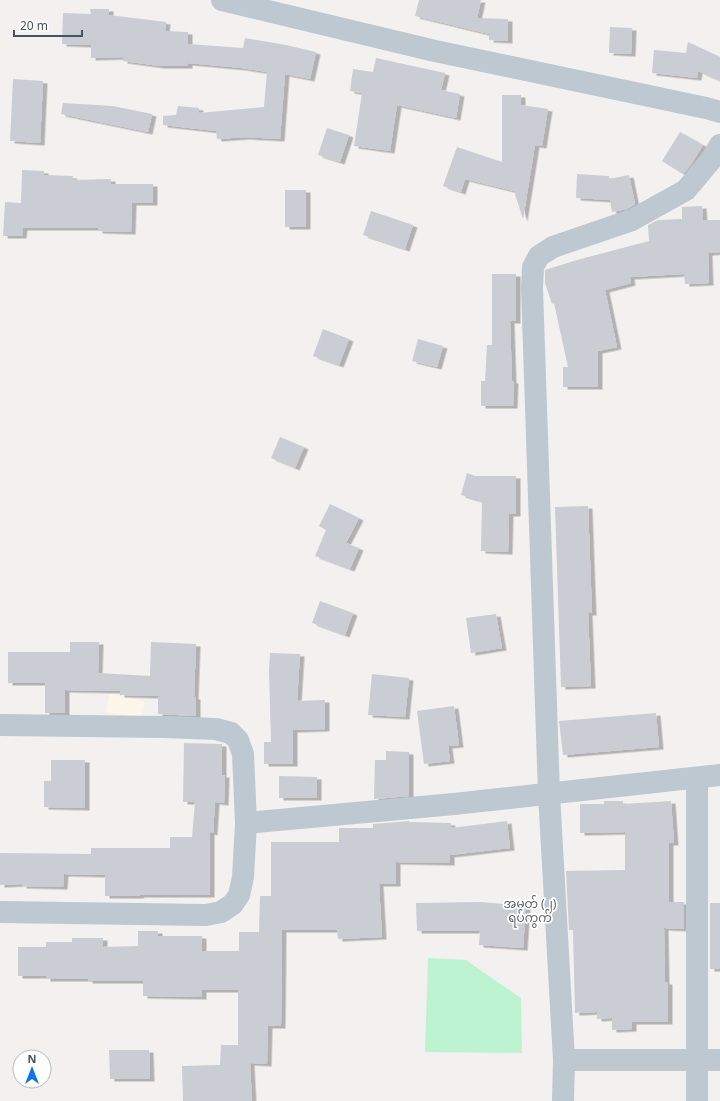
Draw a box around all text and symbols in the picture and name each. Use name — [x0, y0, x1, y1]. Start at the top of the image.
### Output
scale bar — [14, 12, 82, 38]
text: 20 m — [20, 17, 48, 34]
district label: အမှတ် (၂) ရပ်ကွက် — [504, 895, 557, 928]
north arrow — [12, 1049, 52, 1089]
text: N — [28, 1051, 36, 1066]

